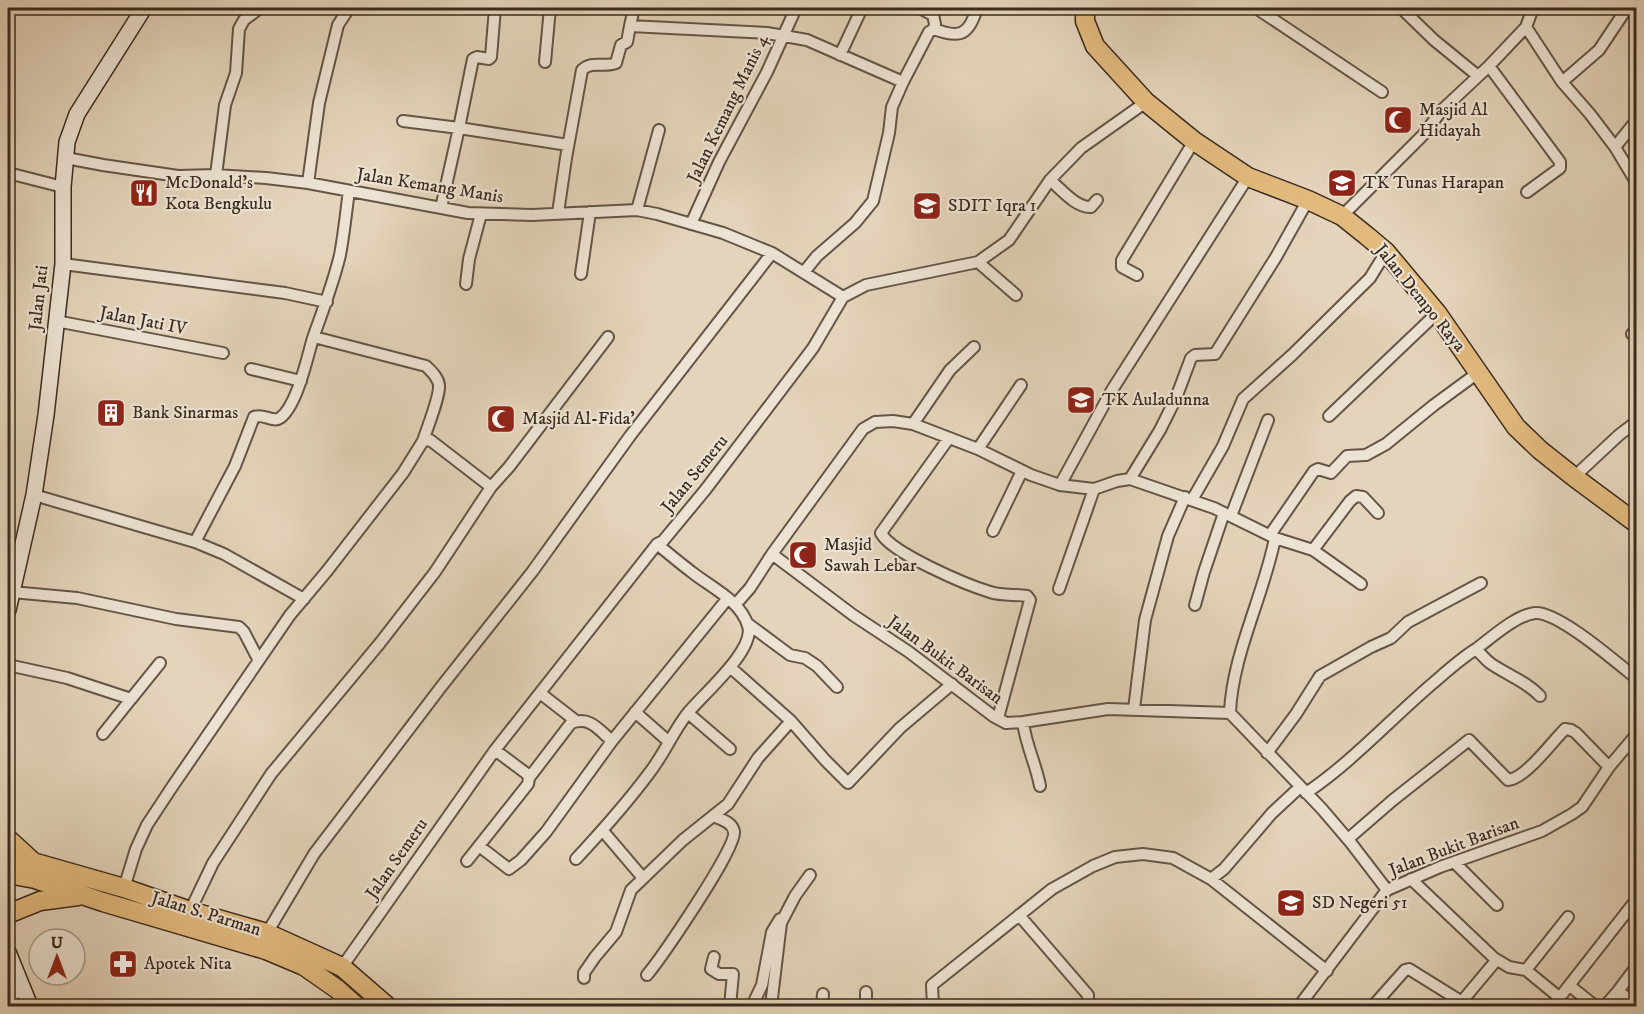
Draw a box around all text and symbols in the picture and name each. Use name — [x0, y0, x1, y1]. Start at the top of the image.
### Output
street label: Jalan Kemang Manis 4 — [682, 31, 774, 189]
place label: Masjid Al Hidayah — [1419, 99, 1488, 142]
mosque icon: Masjid Al Hidayah — [1382, 104, 1414, 136]
street label: Jalan Kemang Manis — [353, 163, 505, 208]
school or university icon: TK Tunas Harapan — [1326, 167, 1358, 199]
place label: McDonald's Kota Bengkulu — [165, 172, 272, 215]
place label: TK Tunas Harapan — [1363, 172, 1505, 194]
restaurant icon: McDonald's Kota Bengkulu — [128, 177, 160, 209]
school or university icon: SDIT Iqra 1 — [911, 190, 943, 222]
place label: SDIT Iqra 1 — [948, 195, 1036, 217]
street label: Jalan Dempo Raya — [1368, 238, 1470, 357]
street label: Jalan Jati — [24, 264, 53, 334]
street label: Jalan Jati IV — [96, 301, 189, 340]
school or university icon: TK Auladunna — [1065, 384, 1097, 416]
place label: TK Auladunna — [1102, 389, 1210, 411]
building icon: Bank Sinarmas — [95, 397, 127, 429]
place label: Bank Sinarmas — [132, 402, 238, 424]
mosque icon: Masjid Al-Fida' — [485, 403, 517, 435]
place label: Masjid Al-Fida' — [522, 408, 635, 430]
street label: Jalan Semeru — [656, 430, 733, 519]
place label: Masjid Sawah Lebar — [824, 534, 917, 577]
mosque icon: Masjid Sawah Lebar — [787, 539, 819, 571]
street label: Jalan Bukit Barisan — [881, 610, 1008, 710]
street label: Jalan Bukit Barisan — [1384, 812, 1523, 883]
street label: Jalan Semeru — [360, 814, 433, 905]
street label: Jalan S. Parman — [146, 886, 264, 941]
school or university icon: SD Negeri 51 — [1275, 887, 1307, 919]
place label: SD Negeri 51 — [1312, 892, 1408, 914]
north arrow — [27, 927, 87, 987]
text: U — [51, 933, 64, 953]
pharmacy icon: Apotek Nita — [107, 948, 139, 980]
place label: Apotek Nita — [144, 953, 232, 975]

